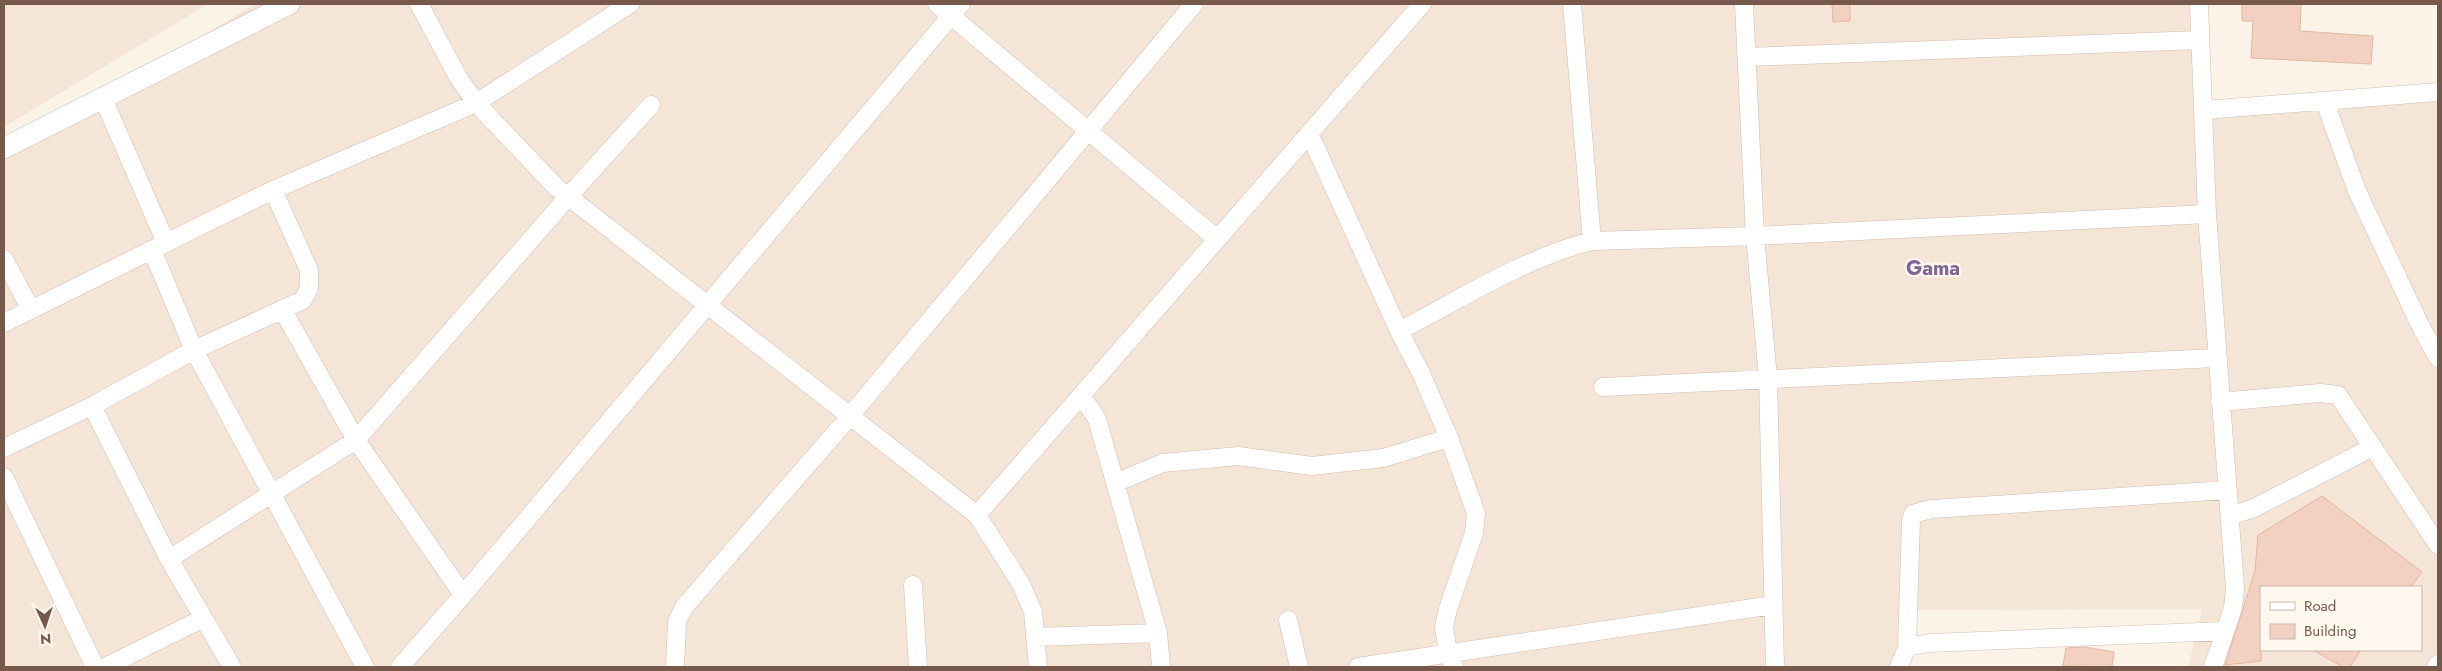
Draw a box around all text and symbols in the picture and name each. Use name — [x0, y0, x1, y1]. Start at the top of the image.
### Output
district label: Gama — [1906, 254, 1960, 283]
legend — [2260, 586, 2422, 651]
text: Road — [2304, 595, 2336, 617]
north arrow — [20, 601, 70, 651]
text: Building — [2304, 620, 2356, 642]
text: N — [40, 629, 52, 649]

